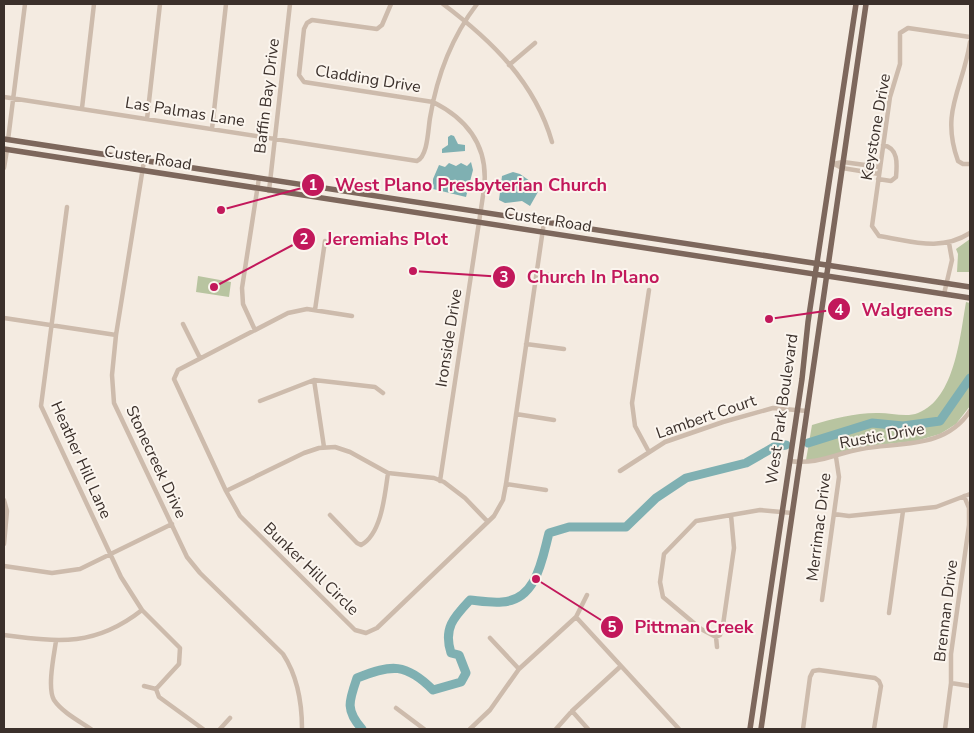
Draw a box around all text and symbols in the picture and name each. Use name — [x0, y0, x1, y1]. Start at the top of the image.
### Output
street label: Baffin Bay Drive — [249, 37, 285, 155]
street label: Cladding Drive — [313, 60, 423, 98]
street label: Keystone Drive — [856, 72, 896, 182]
street label: Las Palmas Lane — [124, 92, 246, 132]
street label: Custer Road — [103, 140, 193, 176]
callout: West Plano Presbyterian Church — [300, 168, 617, 201]
text: West Plano Presbyterian Church — [335, 173, 607, 197]
text: 1 — [308, 175, 318, 195]
street label: Custer Road — [503, 202, 593, 238]
callout: Jeremiahs Plot — [291, 222, 458, 255]
text: Jeremiahs Plot — [325, 227, 448, 251]
text: 2 — [299, 229, 309, 249]
callout: Church In Plano — [492, 260, 670, 293]
text: Church In Plano — [527, 265, 659, 289]
text: 3 — [499, 267, 509, 287]
street label: Ironside Drive — [430, 287, 468, 389]
callout: Walgreens — [827, 293, 963, 326]
text: Walgreens — [861, 298, 953, 322]
text: 4 — [834, 300, 844, 320]
street label: West Park Boulevard — [761, 332, 803, 486]
street label: Lambert Court — [653, 389, 759, 444]
street label: Heather Hill Lane — [45, 398, 117, 522]
street label: Stonecreek Drive — [120, 402, 192, 522]
street label: Rustic Drive — [838, 418, 926, 454]
street label: Merrimac Drive — [801, 472, 837, 582]
street label: Bunker Hill Circle — [258, 518, 364, 620]
street label: Brennan Drive — [929, 559, 963, 663]
callout: Pittman Creek — [600, 610, 764, 643]
text: Pittman Creek — [635, 615, 754, 639]
text: 5 — [607, 617, 617, 637]

